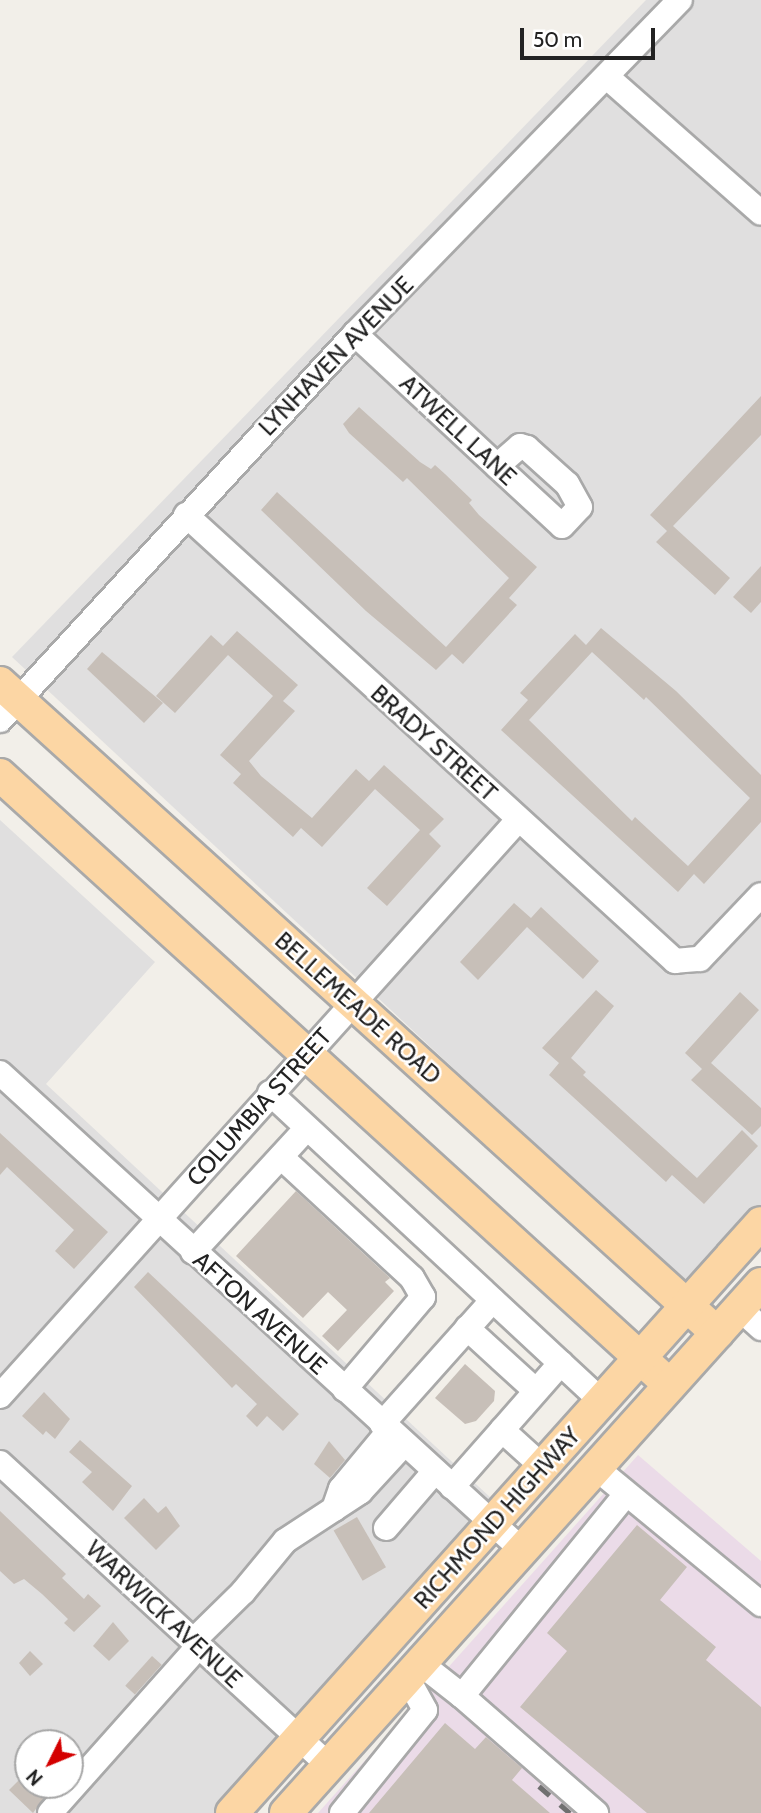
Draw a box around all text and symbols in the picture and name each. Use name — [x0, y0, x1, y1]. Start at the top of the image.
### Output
scale bar — [523, 14, 658, 58]
text: 50 m — [533, 27, 582, 52]
street label: LYNHAVEN AVENUE — [253, 270, 419, 442]
street label: ATWELL LANE — [394, 369, 522, 491]
street label: BRADY STREET — [365, 679, 503, 807]
street label: BELLEMEADE ROAD — [269, 926, 447, 1090]
street label: COLUMBIA STREET — [181, 1022, 337, 1192]
street label: AFTON AVENUE — [187, 1246, 333, 1380]
street label: RICHMOND HIGHWAY — [408, 1421, 586, 1615]
street label: WARWICK AVENUE — [80, 1534, 248, 1694]
north arrow — [14, 1729, 84, 1799]
text: N — [22, 1765, 48, 1790]

